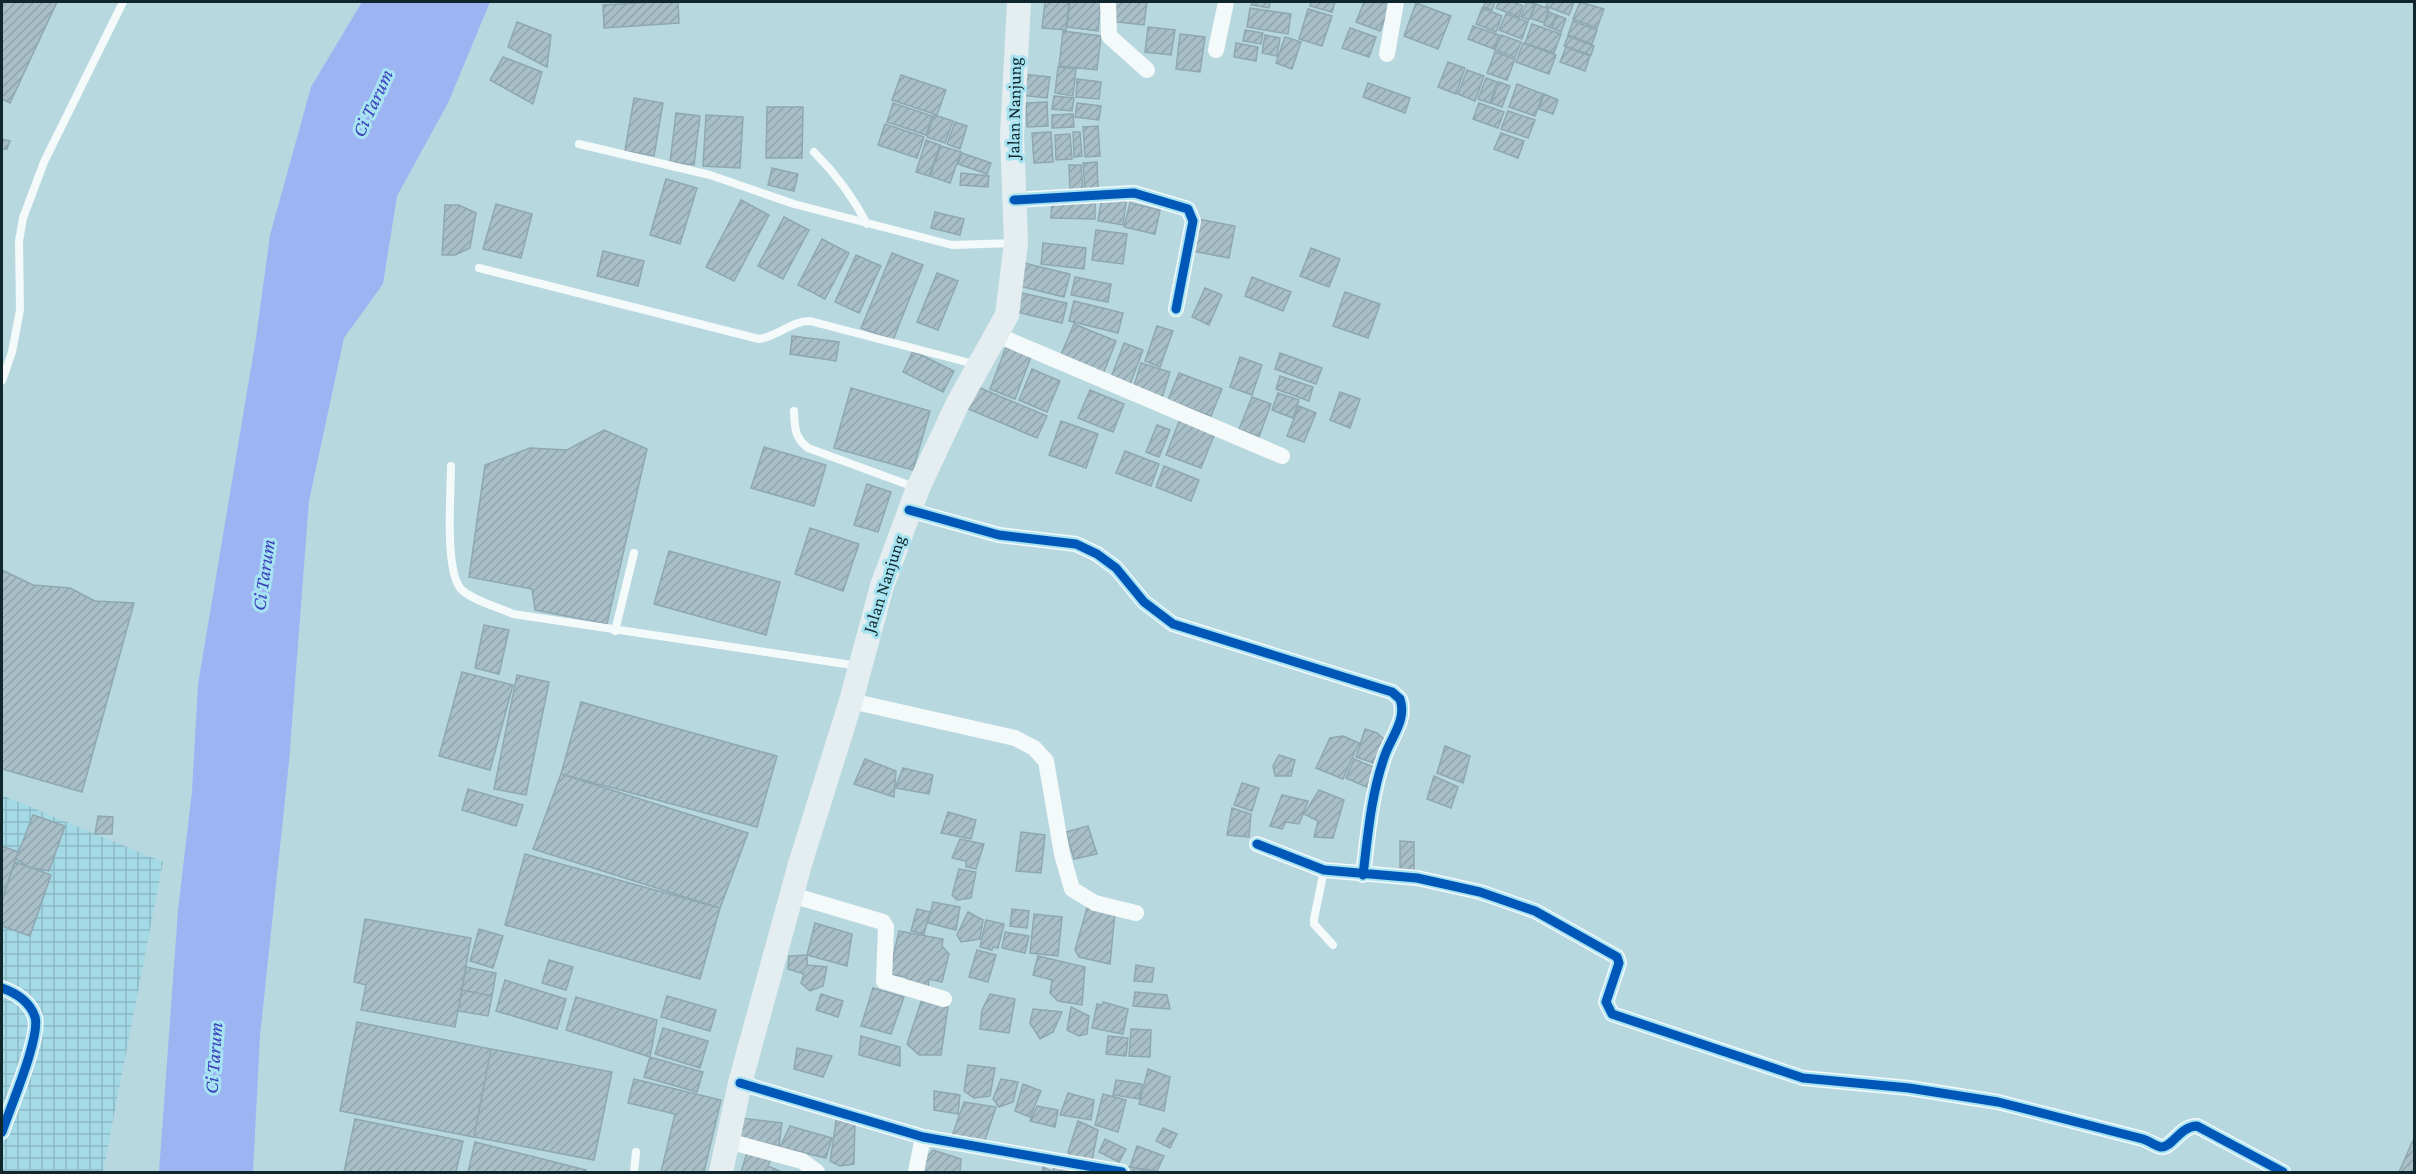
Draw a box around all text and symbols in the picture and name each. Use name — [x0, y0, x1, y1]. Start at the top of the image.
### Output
street label: Jalan Nanjung — [1003, 57, 1026, 161]
water label: Ci Tarum — [347, 66, 397, 140]
street label: Jalan Nanjung — [858, 532, 910, 638]
water label: Ci Tarum — [247, 538, 279, 612]
water label: Ci Tarum — [200, 1021, 226, 1095]

